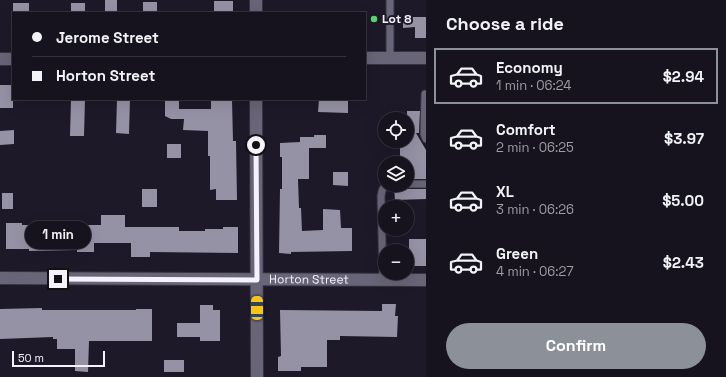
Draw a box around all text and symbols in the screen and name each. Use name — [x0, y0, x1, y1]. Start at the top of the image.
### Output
place label: Lot 8 — [382, 11, 411, 27]
text: Choose a ride — [446, 12, 564, 35]
marker: Lot 8 — [369, 14, 379, 24]
text: Jerome Street — [56, 28, 159, 47]
icon: car — [448, 58, 484, 94]
text: Economy — [496, 58, 563, 77]
text: Horton Street — [56, 66, 155, 85]
text: $2.94 — [663, 67, 704, 86]
text: 1 min · 06:24 — [496, 77, 571, 94]
map controls — [378, 112, 414, 280]
button: locate — [378, 112, 414, 148]
icon: car — [448, 120, 484, 156]
text: Comfort — [496, 120, 556, 139]
text: $3.97 — [664, 129, 704, 148]
route start — [247, 136, 265, 154]
text: 2 min · 06:25 — [496, 139, 574, 156]
button: layers — [378, 156, 414, 192]
icon: car — [448, 182, 484, 218]
text: XL — [496, 182, 514, 201]
text: $5.00 — [662, 191, 704, 210]
button: + — [378, 200, 414, 236]
text: 3 min · 06:26 — [496, 201, 574, 218]
callout: 1 min — [25, 221, 91, 249]
text: 1 min — [42, 226, 74, 243]
button: − — [378, 244, 414, 280]
icon: car — [448, 244, 484, 280]
text: Green — [496, 244, 538, 263]
text: $2.43 — [663, 253, 704, 272]
text: 4 min · 06:27 — [496, 263, 574, 280]
route end — [49, 270, 67, 288]
street label: Horton Street — [269, 271, 349, 288]
car — [251, 296, 263, 320]
button: Confirm — [446, 323, 706, 369]
scale bar — [12, 349, 105, 368]
text: 50 m — [18, 351, 44, 365]

